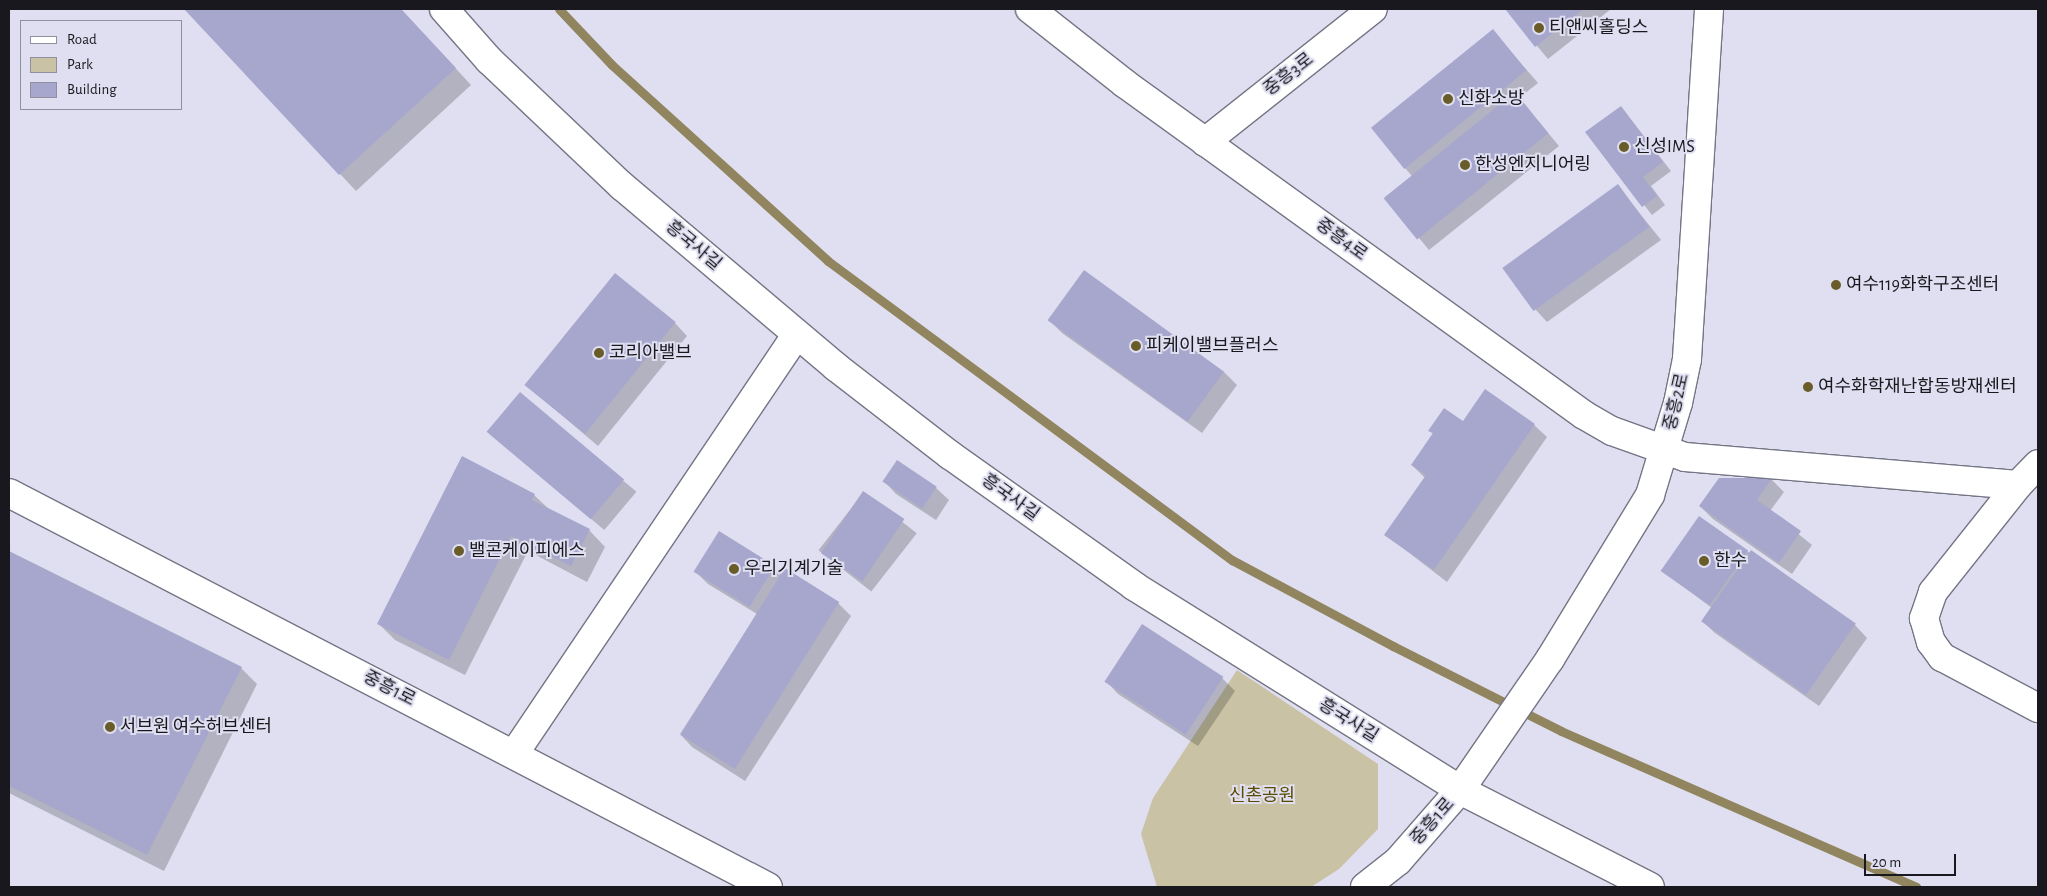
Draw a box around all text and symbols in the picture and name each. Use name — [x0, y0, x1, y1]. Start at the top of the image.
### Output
place label: 티앤씨홀딩스 — [1549, 17, 1648, 39]
legend — [20, 20, 182, 110]
marker: 티앤씨홀딩스 — [1533, 22, 1545, 34]
text: Road — [67, 32, 97, 47]
street label: 중흥3로 — [1260, 49, 1318, 101]
text: Park — [67, 57, 93, 72]
text: Building — [67, 82, 117, 97]
place label: 신화소방 — [1458, 88, 1524, 110]
marker: 신화소방 — [1442, 93, 1454, 105]
place label: 신성IMS — [1634, 136, 1695, 158]
marker: 신성IMS — [1618, 141, 1630, 153]
place label: 한성엔지니어링 — [1475, 154, 1591, 176]
marker: 한성엔지니어링 — [1459, 159, 1471, 171]
street label: 중흥4로 — [1311, 214, 1371, 266]
street label: 흥국사길 — [661, 216, 725, 276]
place label: 여수119화학구조센터 — [1846, 274, 1999, 296]
marker: 여수119화학구조센터 — [1830, 279, 1842, 291]
place label: 피케이밸브플러스 — [1146, 335, 1278, 357]
marker: 피케이밸브플러스 — [1130, 340, 1142, 352]
place label: 코리아밸브 — [609, 342, 692, 364]
marker: 코리아밸브 — [593, 347, 605, 359]
street label: 중흥2로 — [1660, 371, 1694, 433]
place label: 여수화학재난합동방재센터 — [1818, 376, 2017, 398]
marker: 여수화학재난합동방재센터 — [1802, 381, 1814, 393]
street label: 흥국사길 — [977, 470, 1043, 526]
place label: 밸콘케이피에스 — [469, 540, 585, 562]
marker: 밸콘케이피에스 — [453, 545, 465, 557]
place label: 한수 — [1714, 550, 1747, 572]
marker: 한수 — [1698, 555, 1710, 567]
place label: 우리기계기술 — [744, 558, 843, 580]
marker: 우리기계기술 — [728, 563, 740, 575]
street label: 중흥1로 — [359, 667, 419, 711]
street label: 흥국사길 — [1314, 694, 1382, 748]
place label: 서브원 여수허브센터 — [120, 716, 272, 738]
marker: 서브원 여수허브센터 — [104, 721, 116, 733]
park label: 신촌공원 — [1229, 785, 1295, 807]
street label: 중흥1로 — [1407, 794, 1459, 850]
scale bar — [1867, 844, 1960, 876]
text: 20 m — [1872, 855, 1901, 870]

